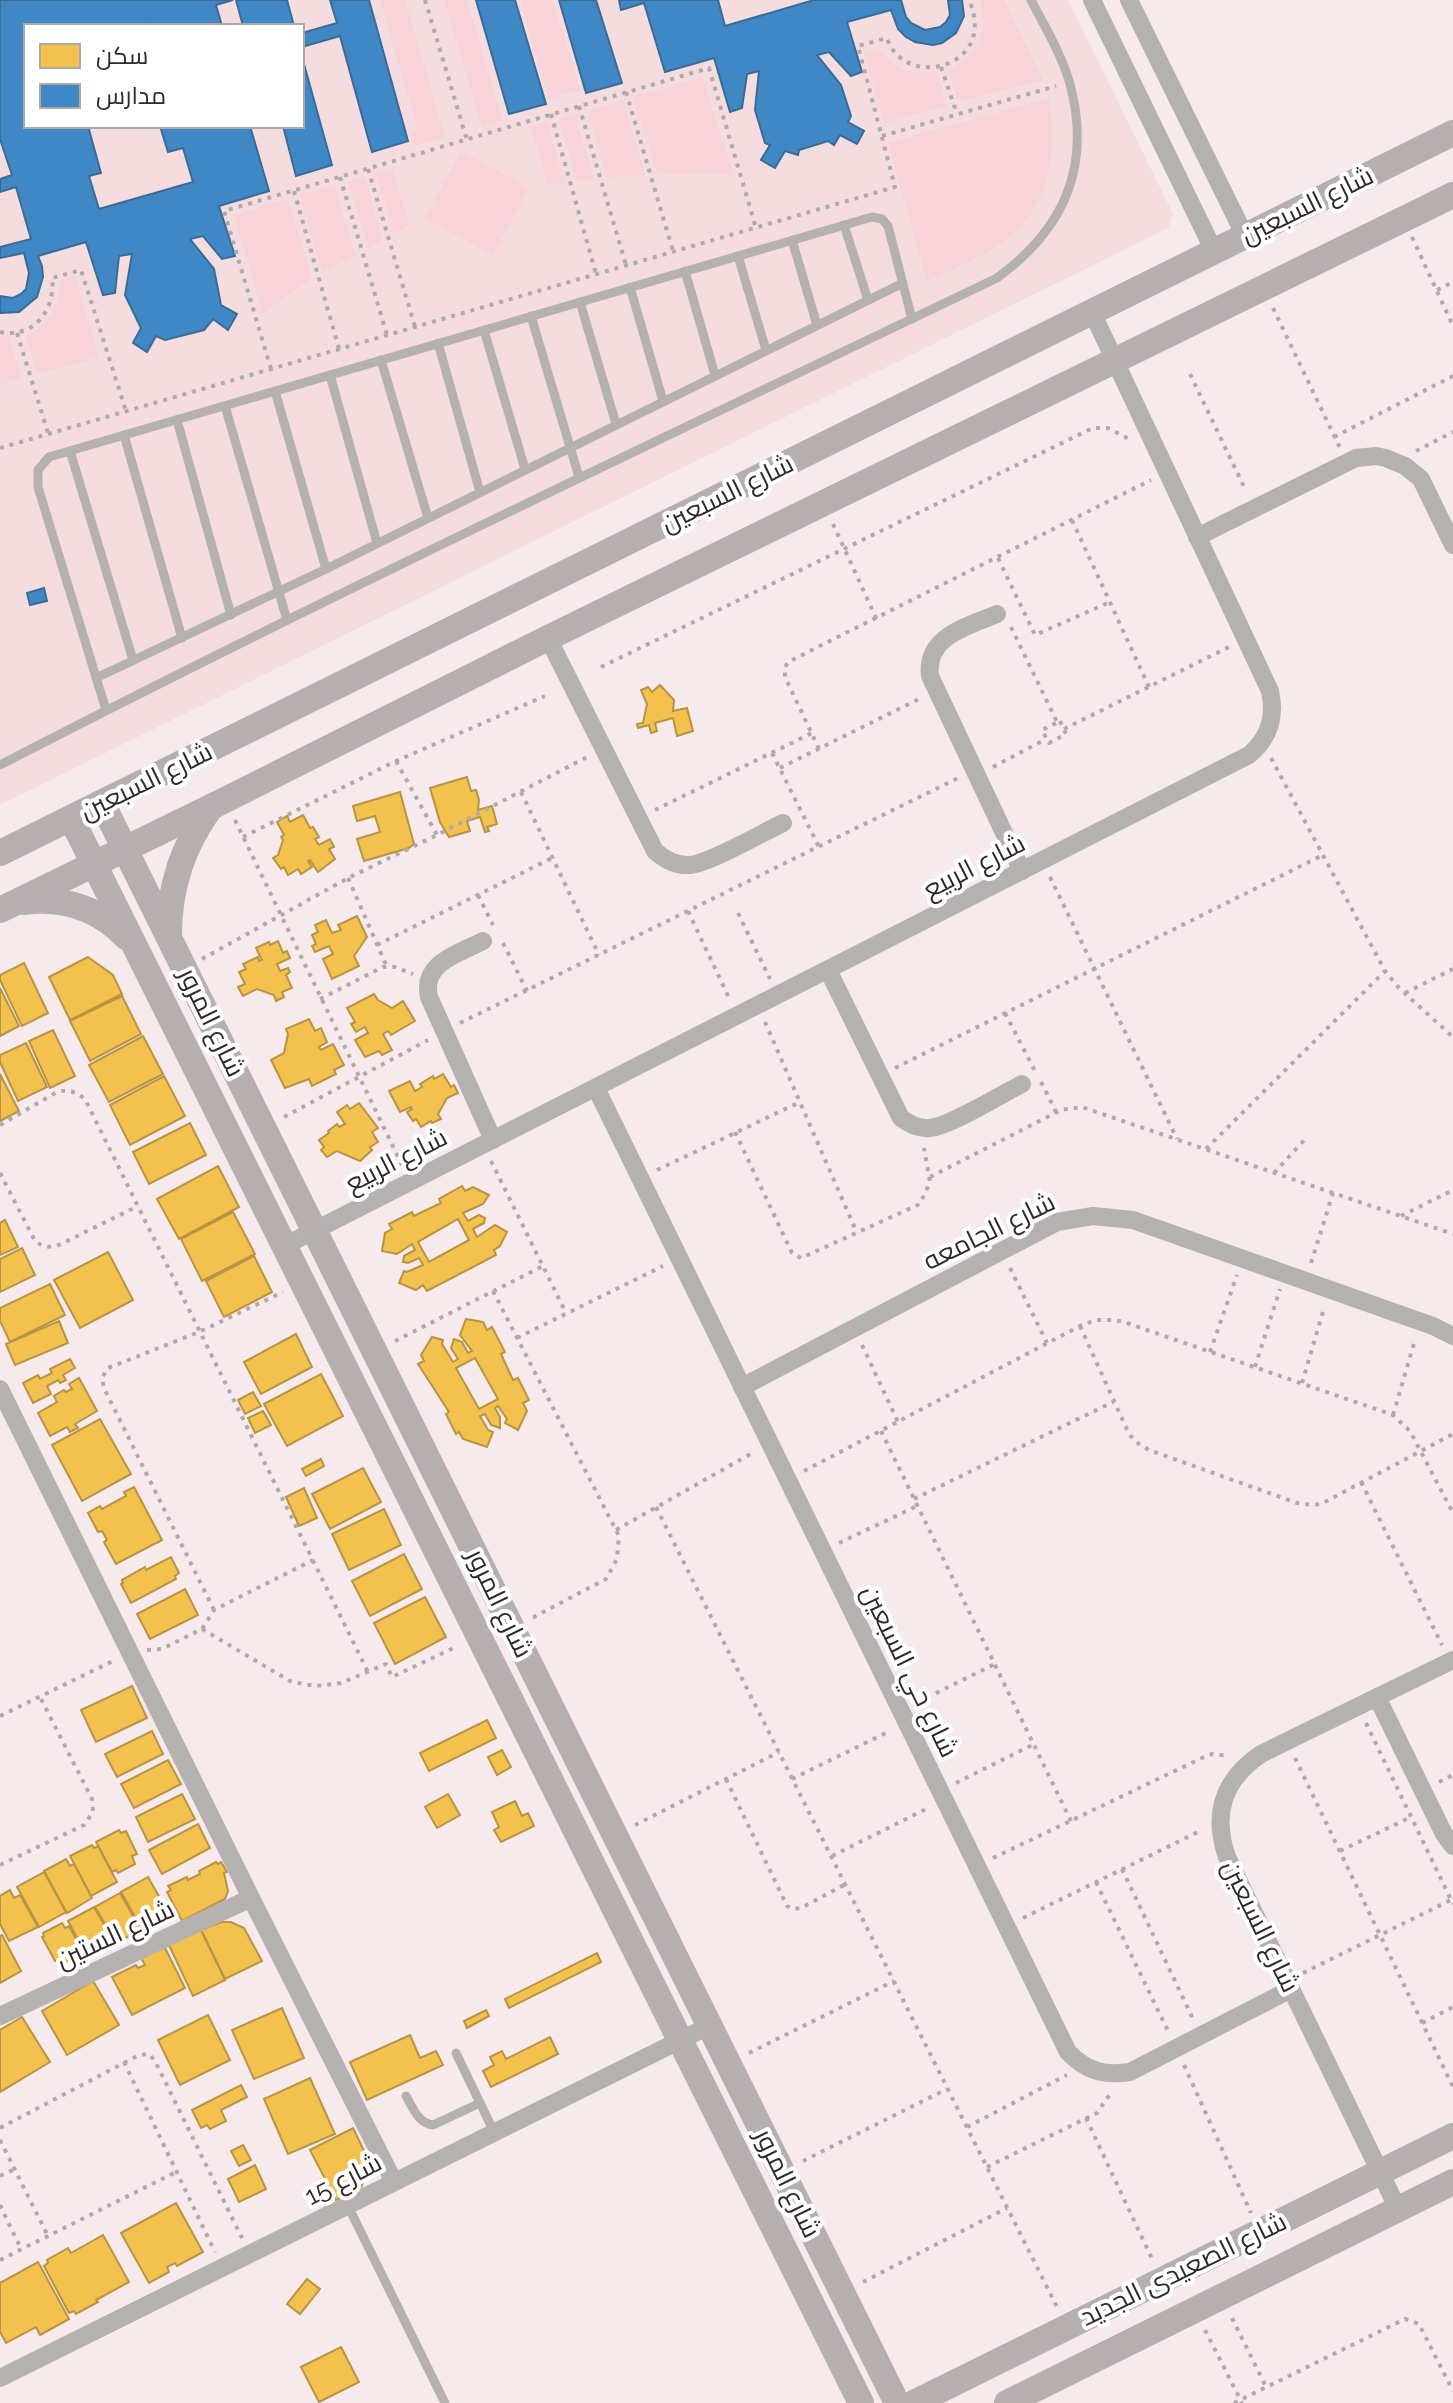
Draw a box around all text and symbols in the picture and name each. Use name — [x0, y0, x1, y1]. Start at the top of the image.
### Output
legend — [24, 24, 304, 128]
text: سكن — [96, 41, 148, 70]
text: مدارس — [96, 81, 166, 110]
street label: شارع السبعين — [1236, 160, 1379, 252]
street label: شارع السبعين — [656, 448, 799, 540]
street label: شارع السبعين — [75, 736, 218, 828]
street label: شارع الربيع — [918, 828, 1031, 906]
street label: شارع المرور — [170, 961, 251, 1082]
street label: شارع الربيع — [340, 1122, 453, 1200]
street label: شارع الجامعه — [918, 1186, 1061, 1278]
street label: شارع المرور — [458, 1542, 539, 1663]
street label: شارع حي السبعين — [850, 1580, 965, 1764]
street label: شارع السبعين — [1214, 1855, 1306, 1998]
street label: شارع الستين — [51, 1894, 180, 1976]
street label: شارع المرور — [746, 2122, 827, 2243]
street label: شارع 15 — [300, 2147, 387, 2213]
street label: شارع الصعيدى الجديد — [1075, 2206, 1292, 2334]

